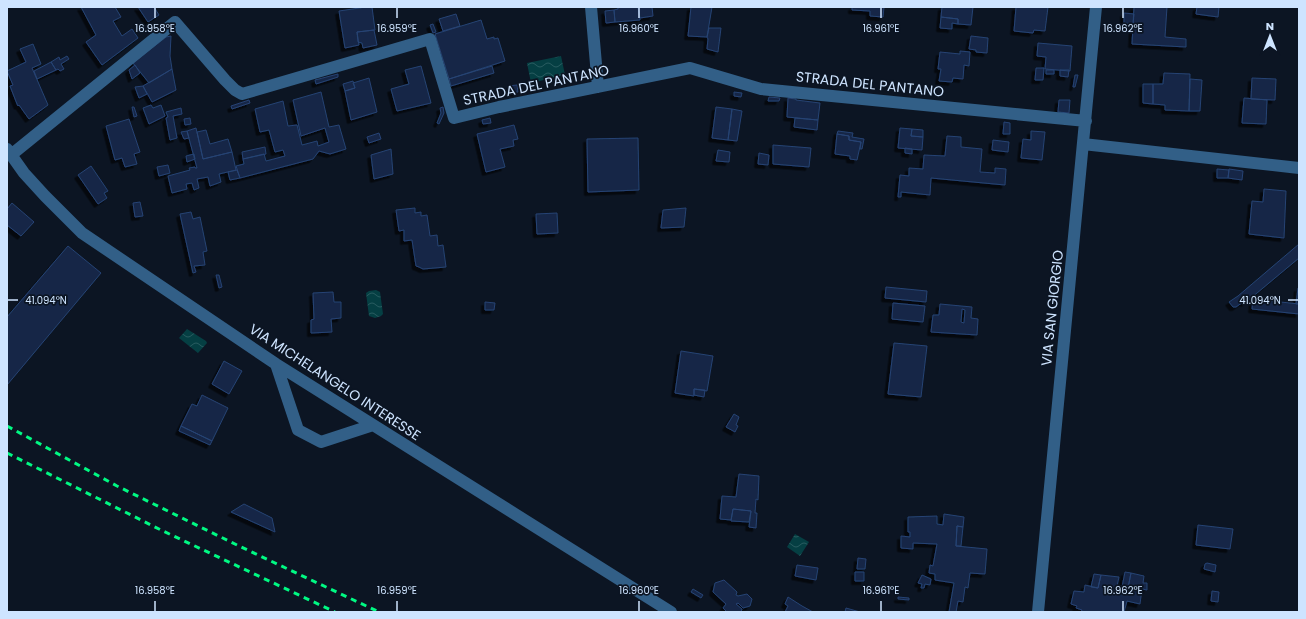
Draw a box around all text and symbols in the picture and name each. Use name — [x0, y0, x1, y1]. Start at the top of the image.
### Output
north arrow — [1250, 16, 1290, 56]
text: N — [1266, 18, 1274, 34]
text: 16.958°E — [135, 21, 175, 36]
text: 16.959°E — [377, 21, 417, 36]
text: 16.960°E — [619, 21, 659, 36]
text: 16.961°E — [863, 21, 899, 36]
text: 16.962°E — [1103, 21, 1143, 36]
street label: STRADA DEL PANTANO — [461, 60, 611, 110]
street label: STRADA DEL PANTANO — [795, 66, 945, 102]
street label: VIA SAN GIORGIO — [1036, 249, 1068, 367]
text: 41.094°N — [25, 293, 67, 308]
text: 41.094°N — [1239, 293, 1281, 308]
street label: VIA MICHELANGELO INTERESSE — [245, 319, 425, 445]
text: 16.958°E — [135, 583, 175, 598]
text: 16.959°E — [377, 583, 417, 598]
text: 16.960°E — [619, 583, 659, 598]
text: 16.961°E — [863, 583, 899, 598]
text: 16.962°E — [1103, 583, 1143, 598]

